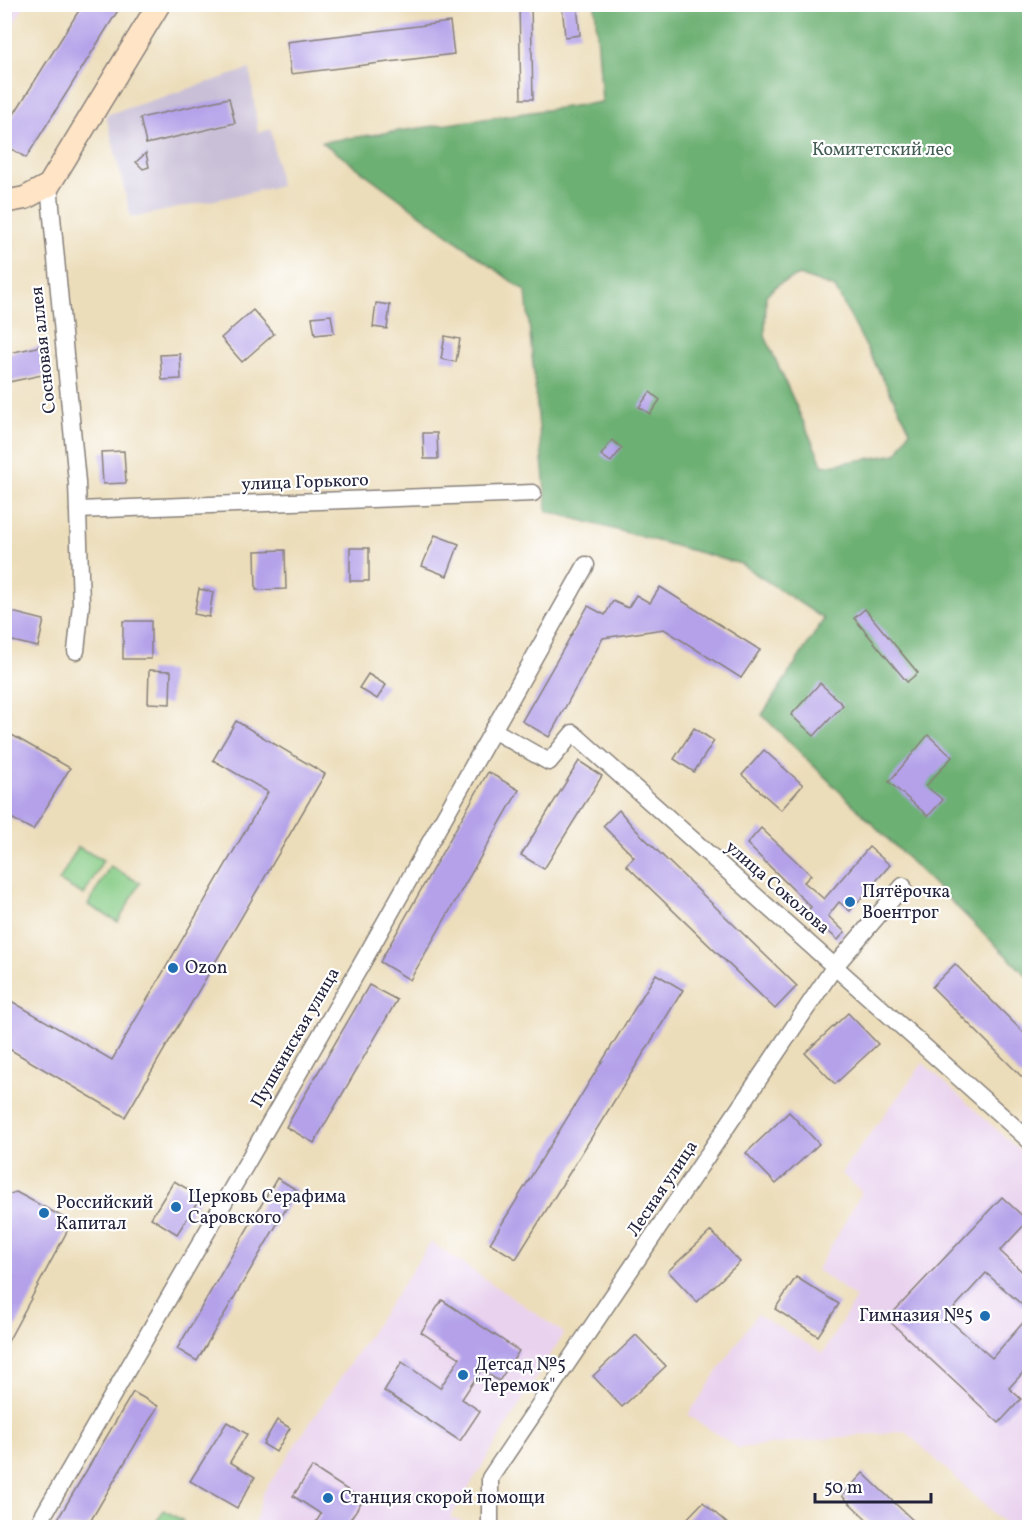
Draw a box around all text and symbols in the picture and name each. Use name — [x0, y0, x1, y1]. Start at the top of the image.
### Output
park label: Комитетский лес — [812, 138, 952, 163]
street label: Сосновая аллея — [25, 285, 63, 415]
street label: улица Горького — [241, 468, 369, 498]
street label: улица Соколова — [719, 835, 835, 941]
place label: Пятёрочка Воентрог — [862, 880, 950, 926]
marker: Пятёрочка Воентрог — [843, 895, 857, 909]
place label: Ozon — [185, 956, 228, 981]
marker: Ozon — [166, 961, 180, 975]
street label: Пушкинская улица — [246, 963, 346, 1113]
street label: Лесная улица — [622, 1136, 704, 1242]
place label: Церковь Серафима Саровского — [188, 1185, 346, 1231]
place label: Российский Капитал — [56, 1191, 153, 1237]
marker: Церковь Серафима Саровского — [169, 1200, 183, 1214]
marker: Российский Капитал — [37, 1206, 51, 1220]
place label: Гимназия №5 — [859, 1304, 973, 1329]
marker: Гимназия №5 — [978, 1309, 992, 1323]
place label: Детсад №5 "Теремок" — [475, 1353, 566, 1399]
marker: Детсад №5 "Теремок" — [456, 1368, 470, 1382]
scale bar — [815, 1466, 930, 1504]
text: 50 m — [824, 1476, 863, 1501]
place label: Станция скорой помощи — [340, 1486, 545, 1511]
marker: Станция скорой помощи — [321, 1491, 335, 1505]

